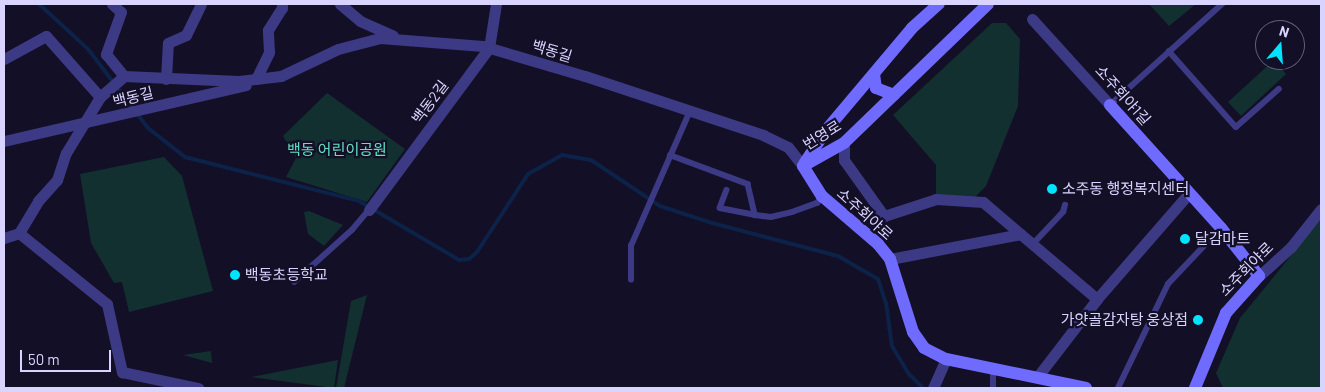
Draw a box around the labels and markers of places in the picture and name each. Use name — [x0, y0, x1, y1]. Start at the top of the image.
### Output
place label: 소주동 행정복지센터 — [1062, 180, 1189, 198]
marker: 소주동 행정복지센터 — [1046, 183, 1058, 195]
place label: 달감마트 — [1195, 230, 1250, 248]
marker: 달감마트 — [1179, 233, 1191, 245]
place label: 백동초등학교 — [245, 266, 328, 284]
marker: 백동초등학교 — [229, 269, 241, 281]
place label: 가얏골감자탕 웅상점 — [1061, 311, 1188, 329]
marker: 가얏골감자탕 웅상점 — [1192, 314, 1204, 326]

